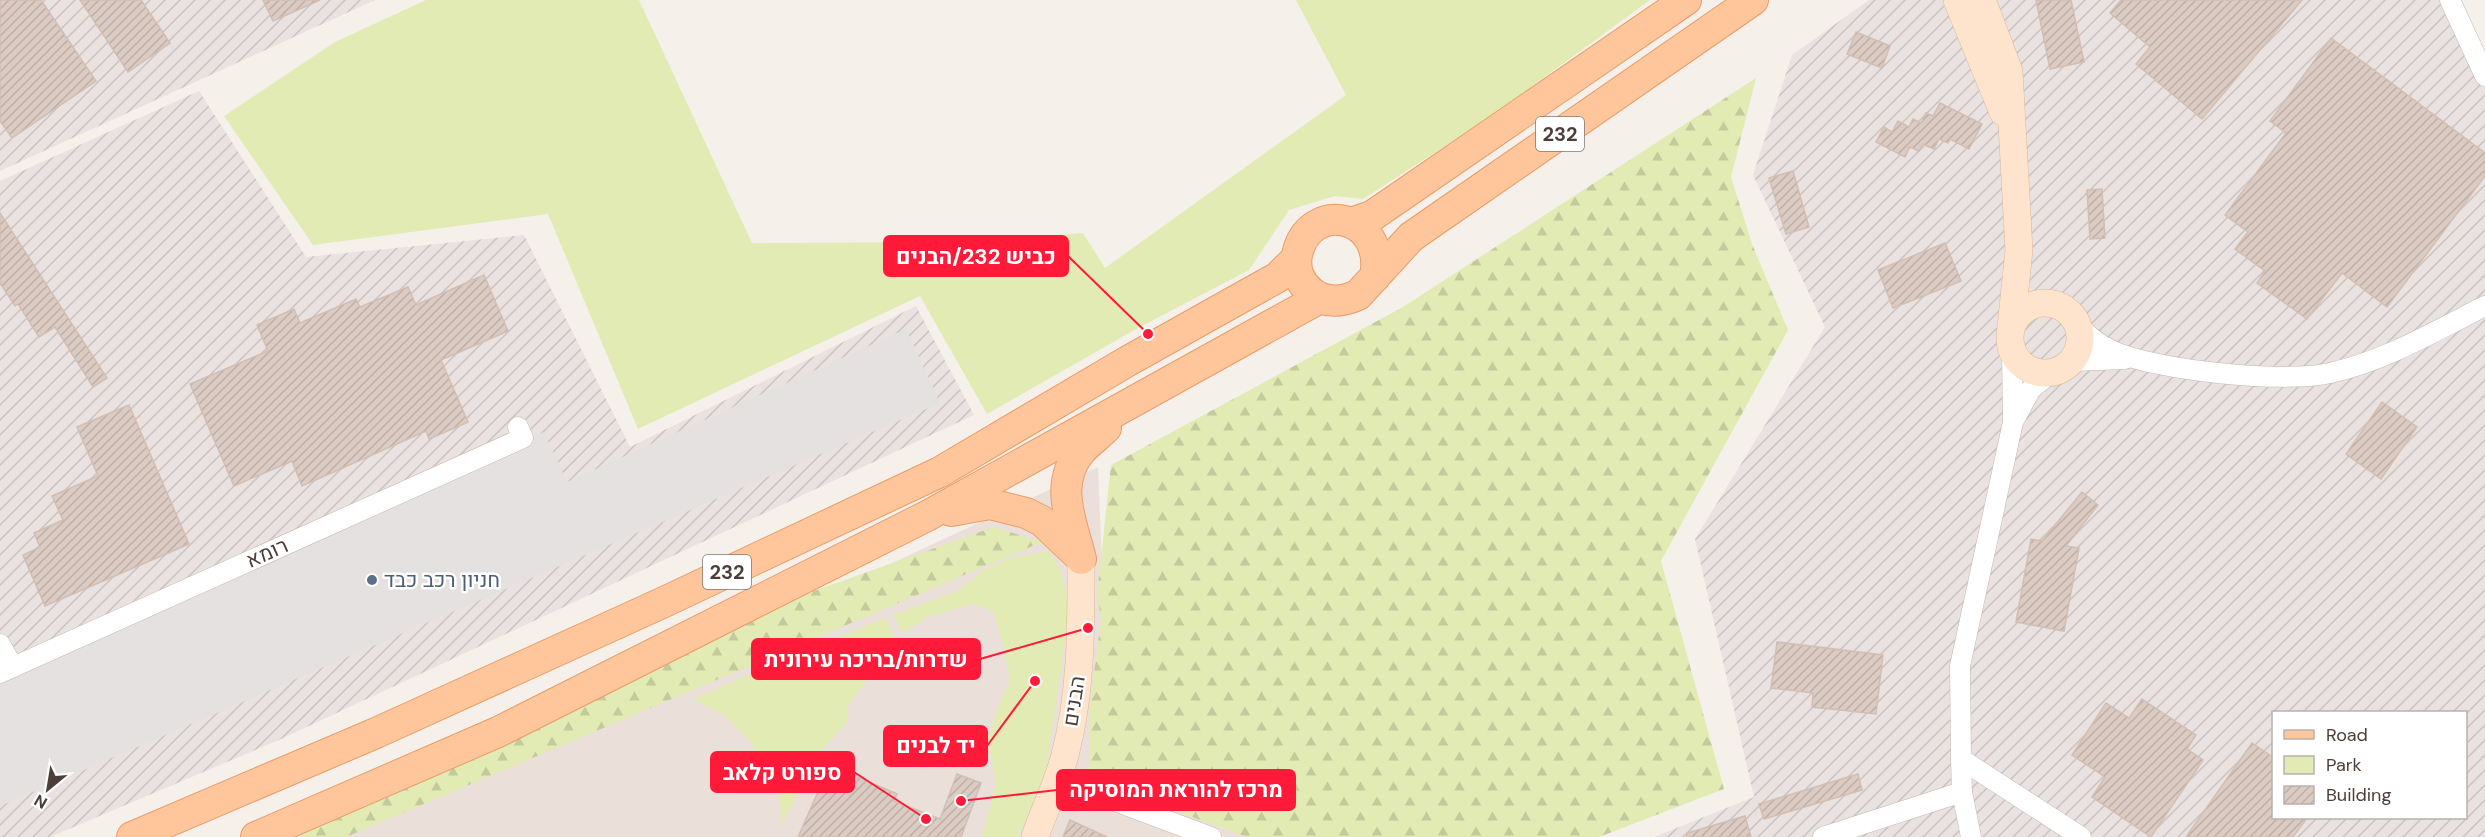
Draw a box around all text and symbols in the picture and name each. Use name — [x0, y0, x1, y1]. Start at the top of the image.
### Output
road number: 232 — [1536, 117, 1584, 151]
callout: כביש 232/הבנים — [884, 236, 1068, 276]
text: כביש 232/הבנים — [896, 242, 1056, 271]
street label: רומא — [242, 531, 292, 575]
road number: 232 — [703, 555, 751, 589]
place label: חניון רכב כבד — [384, 566, 500, 594]
marker: חניון רכב כבד — [365, 573, 379, 587]
callout: שדרות/בריכה עירונית — [752, 639, 980, 679]
text: שדרות/בריכה עירונית — [764, 645, 968, 674]
street label: הבנים — [1056, 674, 1092, 728]
legend — [2272, 711, 2467, 819]
text: Road — [2326, 723, 2368, 747]
callout: יד לבנים — [884, 726, 987, 766]
text: יד לבנים — [896, 731, 976, 760]
callout: ספורט קלאב — [711, 752, 854, 792]
text: Park — [2326, 753, 2362, 777]
text: ספורט קלאב — [723, 758, 841, 787]
north arrow — [18, 759, 78, 819]
callout: מרכז להוראת המוסיקה — [1057, 770, 1295, 810]
text: מרכז להוראת המוסיקה — [1069, 775, 1283, 804]
text: Building — [2326, 783, 2391, 807]
text: N — [30, 790, 51, 814]

